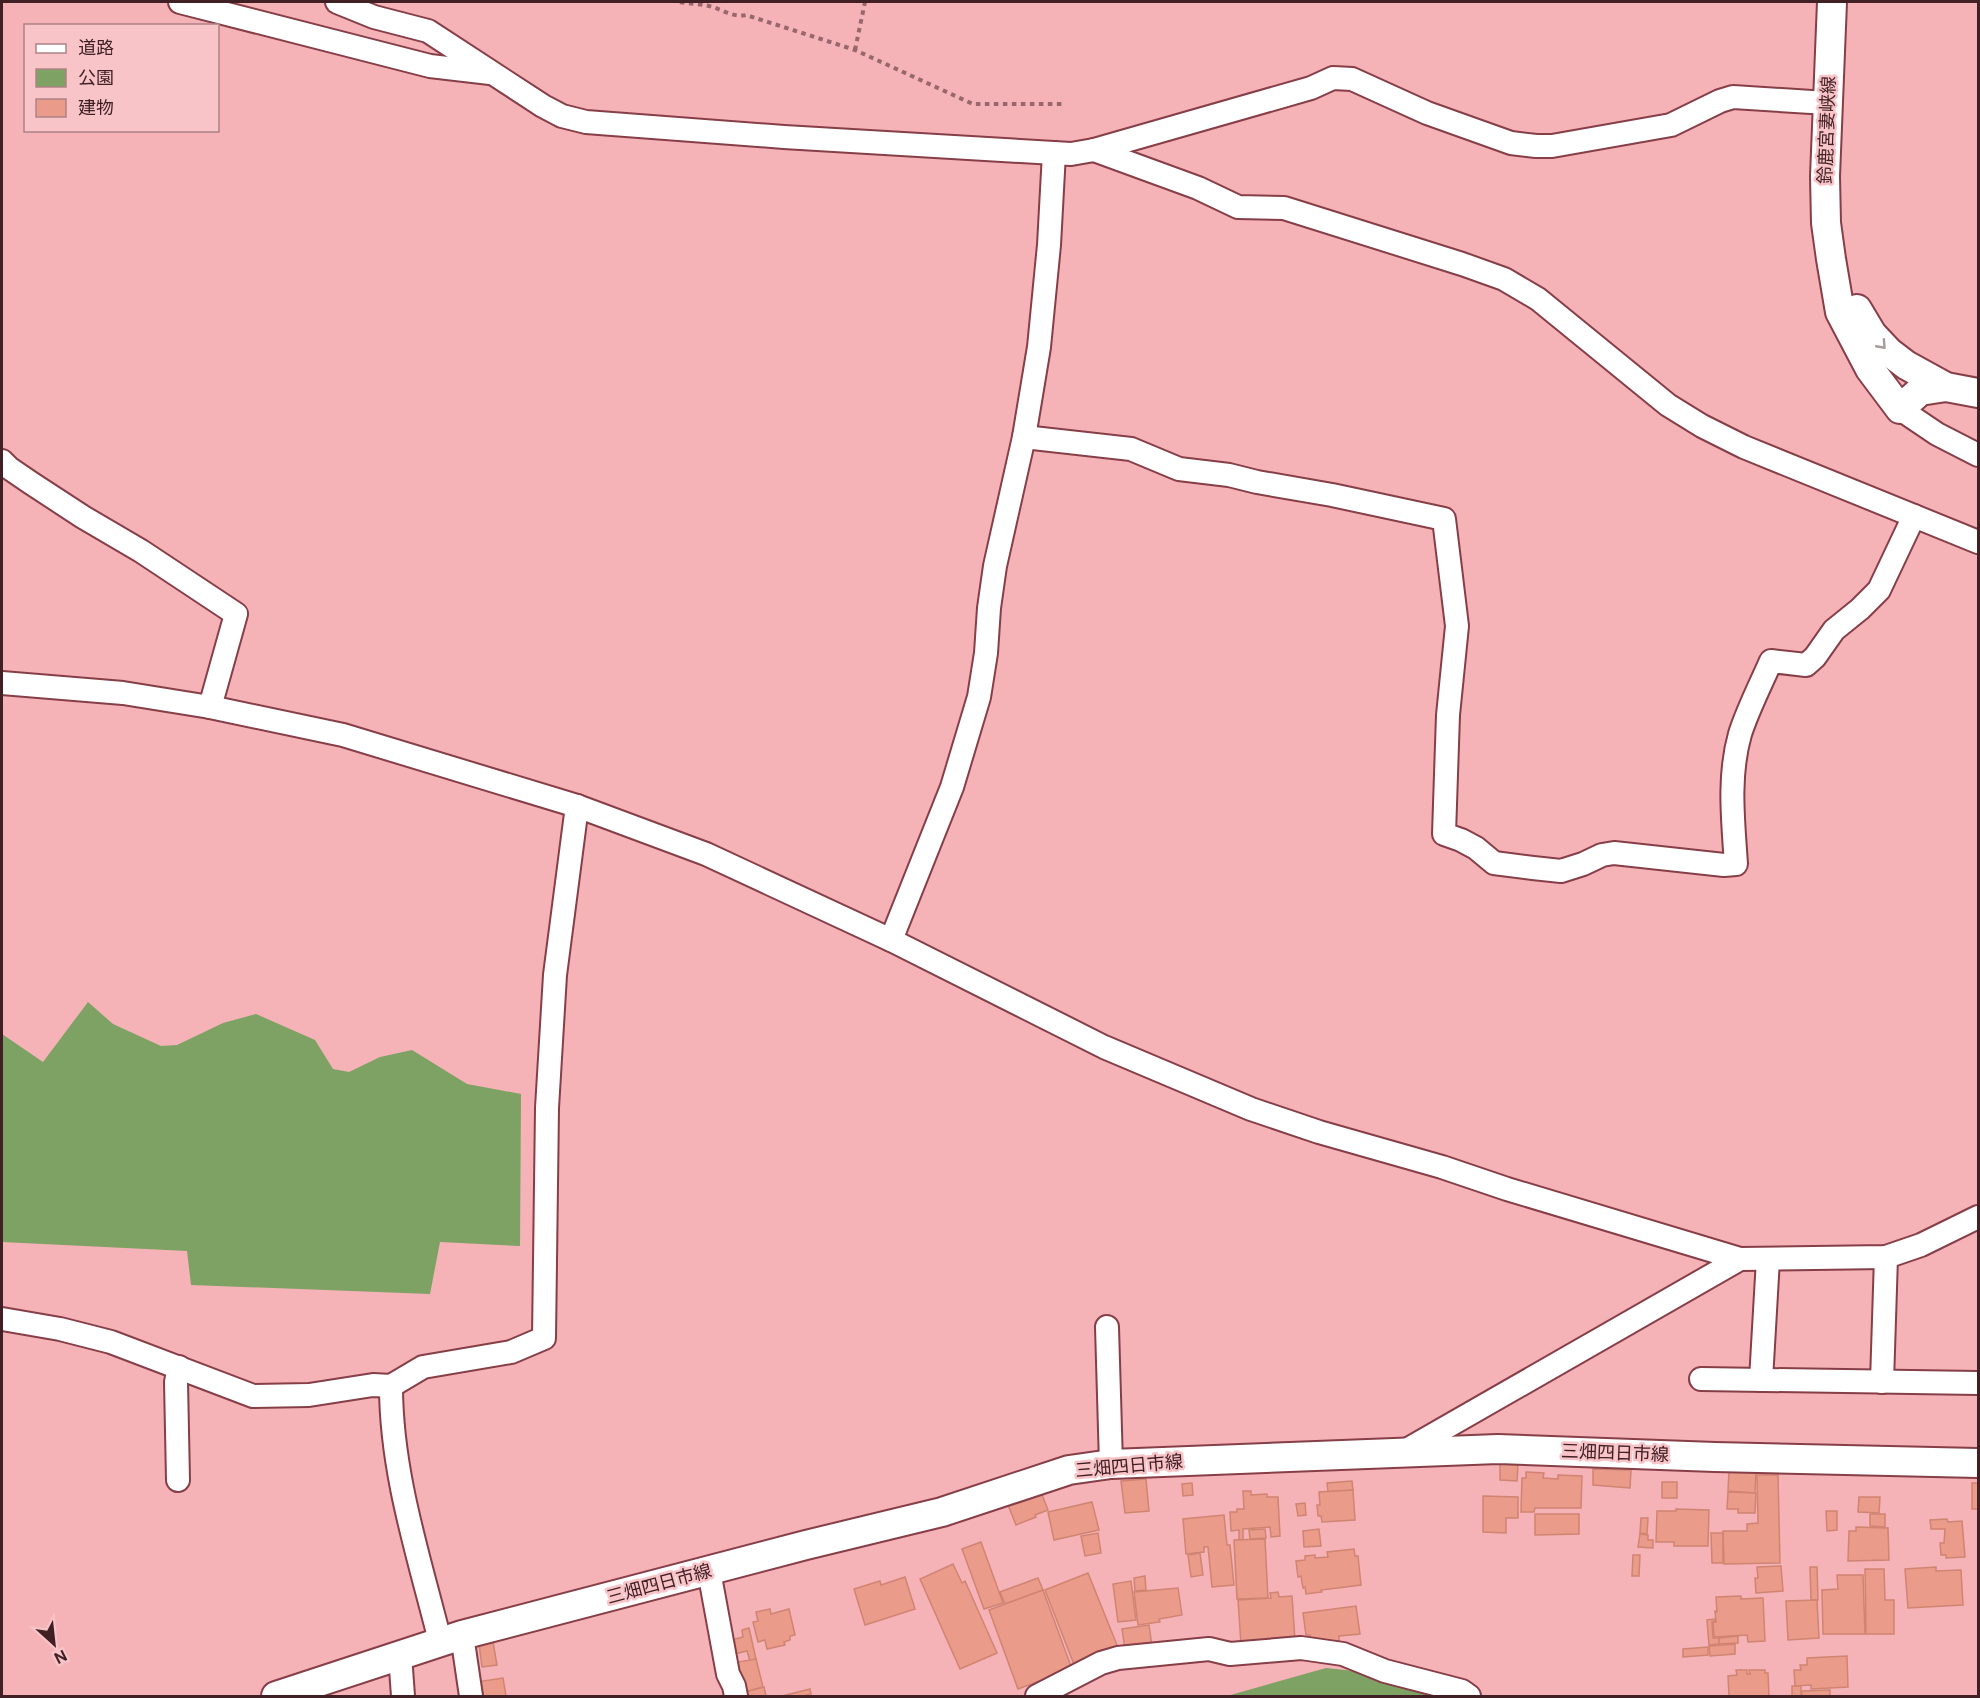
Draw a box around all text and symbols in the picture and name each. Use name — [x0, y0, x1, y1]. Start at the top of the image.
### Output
legend — [24, 24, 219, 132]
text: 道路 — [78, 36, 114, 60]
text: 公園 — [78, 66, 114, 90]
street label: 鈴鹿宮妻峡線 — [1813, 76, 1841, 184]
text: 建物 — [78, 96, 114, 120]
one-way arrow — [1875, 338, 1886, 349]
street label: 三畑四日市線 — [1561, 1439, 1669, 1467]
street label: 三畑四日市線 — [1074, 1449, 1184, 1483]
street label: 三畑四日市線 — [604, 1558, 714, 1610]
north arrow — [24, 1614, 84, 1674]
text: N — [51, 1645, 71, 1669]

